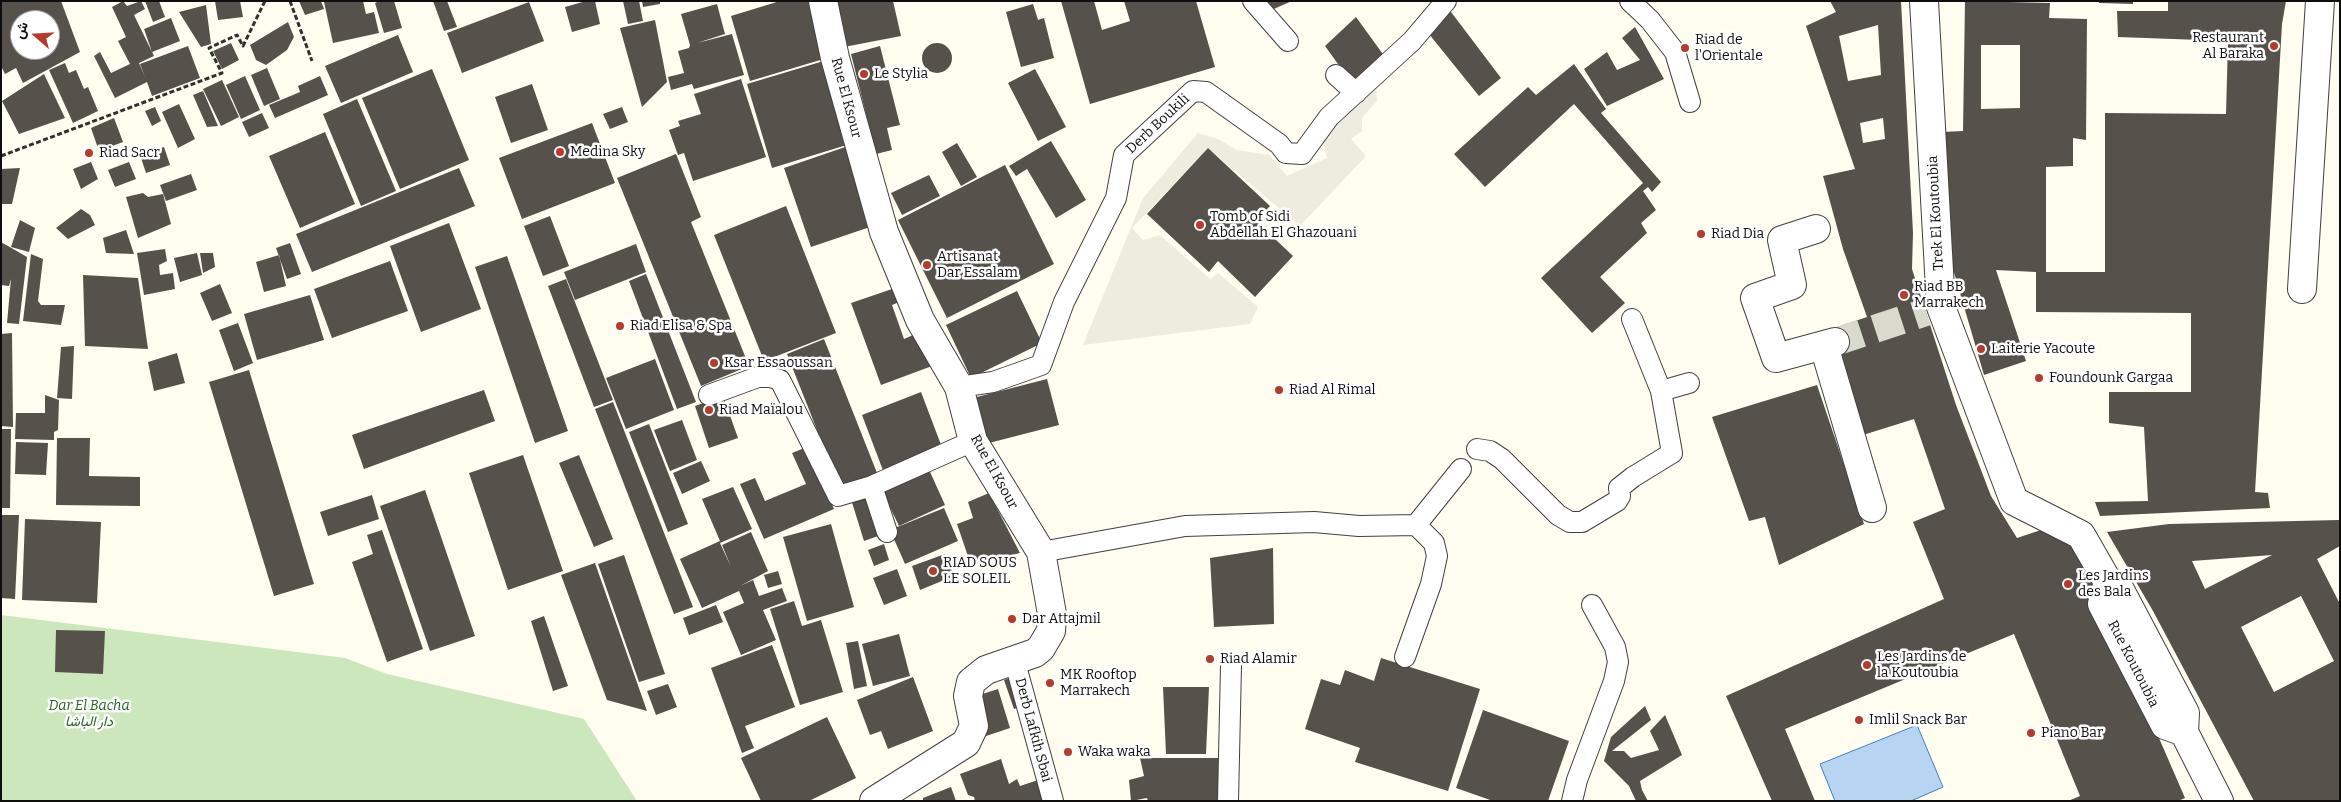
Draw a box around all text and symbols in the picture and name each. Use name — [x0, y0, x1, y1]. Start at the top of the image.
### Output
north arrow — [10, 10, 60, 60]
text: ش — [11, 20, 32, 41]
place label: Restaurant Al Baraka — [2192, 30, 2264, 62]
place label: Riad de l'Orientale — [1695, 32, 1763, 64]
marker: Restaurant Al Baraka — [2268, 40, 2280, 52]
marker: Riad de l'Orientale — [1679, 42, 1691, 54]
street label: Rue El Ksour — [827, 56, 865, 140]
place label: Le Stylia — [874, 66, 928, 82]
marker: Le Stylia — [858, 68, 870, 80]
street label: Derb Boukili — [1123, 91, 1193, 157]
place label: Medina Sky — [570, 144, 645, 160]
place label: Riad Sacr — [99, 145, 160, 161]
marker: Medina Sky — [554, 146, 566, 158]
marker: Riad Sacr — [83, 147, 95, 159]
street label: Trek El Koutoubia — [1925, 155, 1947, 271]
place label: Tomb of Sidi Abdellah El Ghazouani — [1210, 209, 1357, 242]
marker: Tomb of Sidi Abdellah El Ghazouani — [1194, 219, 1206, 231]
place label: Riad Dia — [1711, 226, 1764, 242]
marker: Riad Dia — [1695, 228, 1707, 240]
place label: Artisanat Dar Essalam — [937, 249, 1018, 282]
marker: Artisanat Dar Essalam — [921, 259, 933, 271]
place label: Riad BB Marrakech — [1914, 279, 1984, 312]
marker: Riad BB Marrakech — [1898, 289, 1910, 301]
place label: Riad Elisa & Spa — [630, 318, 732, 334]
marker: Riad Elisa & Spa — [614, 320, 626, 332]
place label: Laiterie Yacoute — [1991, 341, 2095, 357]
marker: Laiterie Yacoute — [1975, 343, 1987, 355]
place label: Ksar Essaoussan — [724, 355, 833, 371]
marker: Ksar Essaoussan — [708, 357, 720, 369]
place label: Foundounk Gargaa — [2049, 370, 2173, 386]
marker: Foundounk Gargaa — [2033, 372, 2045, 384]
place label: Riad Al Rimal — [1289, 382, 1376, 398]
marker: Riad Al Rimal — [1273, 384, 1285, 396]
place label: Riad Maïalou — [719, 402, 803, 418]
marker: Riad Maïalou — [703, 404, 715, 416]
street label: Rue El Ksour — [967, 432, 1021, 512]
place label: RIAD SOUS LE SOLEIL — [943, 555, 1017, 588]
marker: RIAD SOUS LE SOLEIL — [927, 565, 939, 577]
place label: Les Jardins des Bala — [2078, 568, 2149, 600]
marker: Les Jardins des Bala — [2062, 578, 2074, 590]
place label: Dar Attajmil — [1022, 611, 1101, 627]
marker: Dar Attajmil — [1006, 613, 1018, 625]
street label: Rue Koutoubia — [2104, 618, 2162, 710]
place label: Les Jardins de la Koutoubia — [1877, 649, 1966, 682]
place label: Riad Alamir — [1220, 651, 1297, 667]
marker: Riad Alamir — [1204, 653, 1216, 665]
marker: Les Jardins de la Koutoubia — [1861, 659, 1873, 671]
place label: MK Rooftop Marrakech — [1060, 667, 1136, 700]
street label: Derb Lafkih Sbai — [1011, 676, 1055, 784]
marker: MK Rooftop Marrakech — [1044, 677, 1056, 689]
park label: Dar El Bacha دار الباشا — [48, 698, 130, 730]
place label: Imlil Snack Bar — [1869, 712, 1967, 728]
marker: Imlil Snack Bar — [1853, 714, 1865, 726]
place label: Piano Bar — [2041, 725, 2103, 741]
marker: Piano Bar — [2025, 727, 2037, 739]
place label: Waka waka — [1078, 744, 1151, 760]
marker: Waka waka — [1062, 746, 1074, 758]

